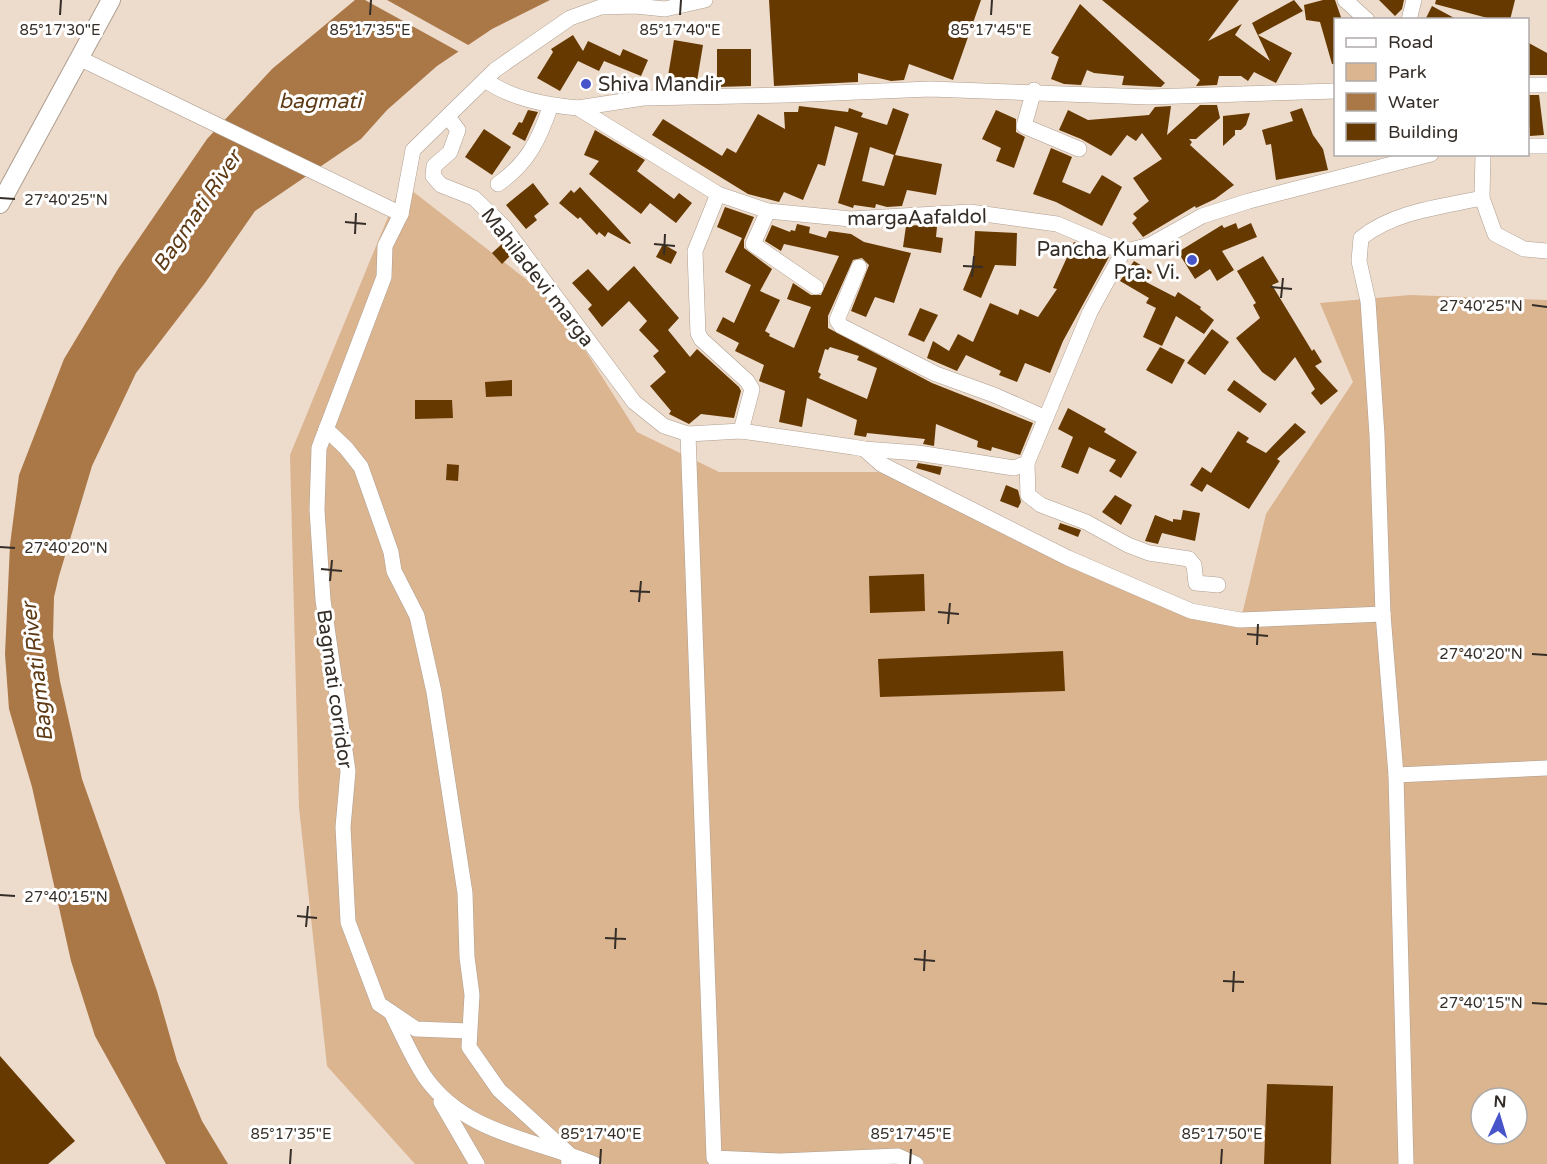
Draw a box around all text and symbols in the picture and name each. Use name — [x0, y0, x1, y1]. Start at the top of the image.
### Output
legend — [1334, 18, 1529, 156]
text: 85°17'30"E — [20, 21, 100, 39]
text: 85°17'35"E — [330, 21, 410, 39]
text: 85°17'40"E — [640, 21, 720, 39]
text: 85°17'45"E — [951, 21, 1031, 39]
text: Road — [1388, 31, 1433, 53]
text: Park — [1388, 61, 1427, 83]
place label: Shiva Mandir — [598, 73, 723, 97]
marker: Shiva Mandir — [579, 77, 593, 91]
water label: bagmati — [279, 89, 364, 114]
text: Water — [1388, 91, 1439, 113]
text: Building — [1388, 121, 1458, 143]
water label: Bagmati River — [148, 144, 249, 276]
text: 27°40'25"N — [24, 191, 108, 209]
street label: Mahiladevi marga — [476, 203, 599, 352]
street label: margaAafaldol — [847, 205, 987, 231]
place label: Pancha Kumari Pra. Vi. — [1037, 238, 1180, 285]
marker: Pancha Kumari Pra. Vi. — [1185, 253, 1199, 267]
text: 27°40'25"N — [1439, 297, 1523, 315]
text: 27°40'20"N — [24, 539, 108, 557]
water label: Bagmati River — [16, 598, 58, 743]
street label: Bagmati corridor — [311, 608, 357, 771]
text: 27°40'20"N — [1439, 645, 1523, 663]
text: 27°40'15"N — [24, 888, 108, 906]
text: 27°40'15"N — [1439, 994, 1523, 1012]
north arrow — [1469, 1086, 1529, 1146]
text: N — [1493, 1092, 1507, 1112]
text: 85°17'35"E — [251, 1125, 331, 1143]
text: 85°17'40"E — [561, 1125, 641, 1143]
text: 85°17'45"E — [871, 1125, 951, 1143]
text: 85°17'50"E — [1182, 1125, 1262, 1143]

